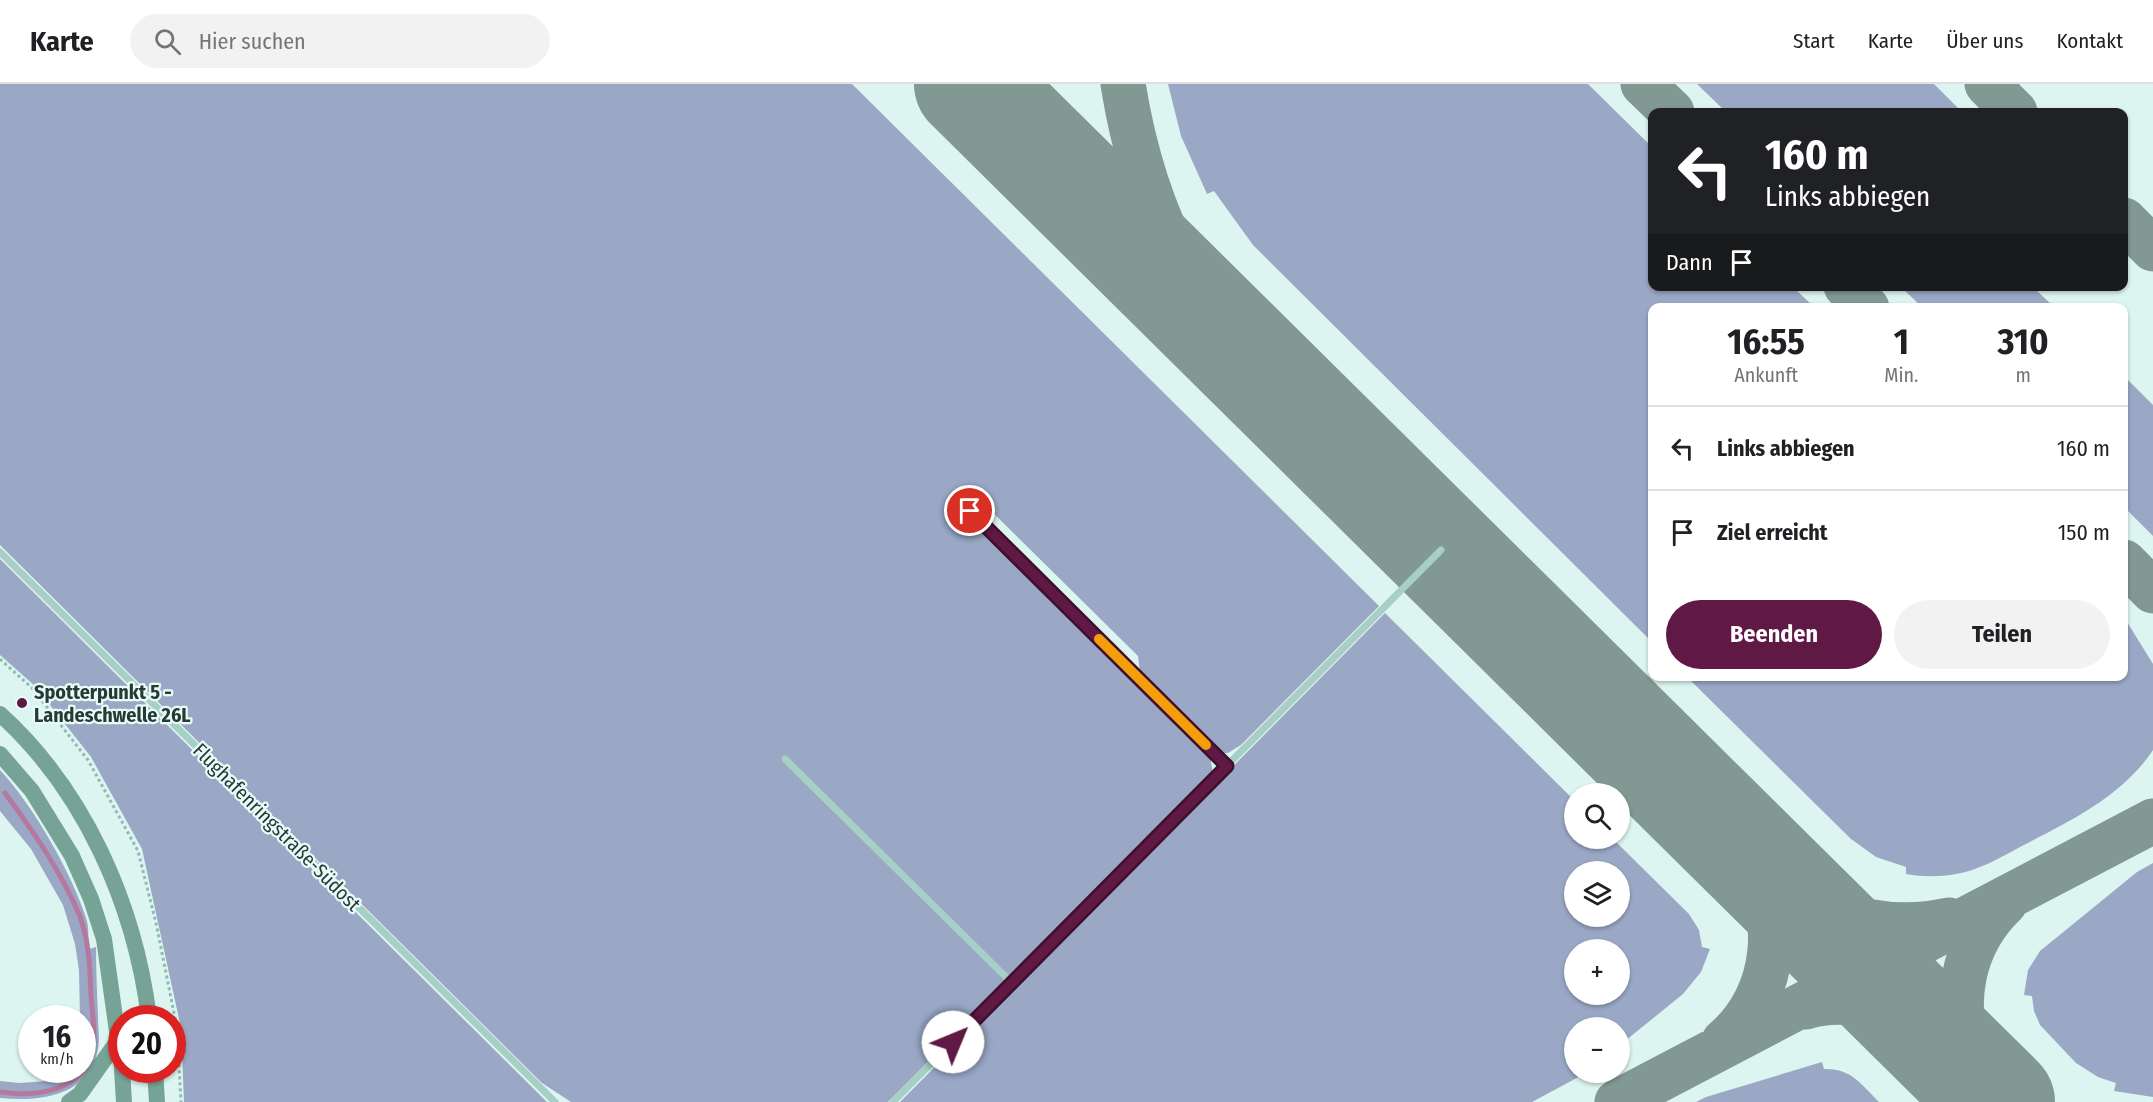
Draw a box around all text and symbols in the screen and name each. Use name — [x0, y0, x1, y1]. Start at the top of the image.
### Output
search box — [130, 14, 550, 68]
text: Karte — [30, 25, 94, 58]
icon: search — [151, 25, 184, 58]
text: Hier suchen — [199, 28, 306, 55]
text: Start — [1793, 28, 1835, 54]
text: Karte — [1868, 28, 1913, 54]
text: Über uns — [1946, 28, 2023, 54]
text: Kontakt — [2056, 28, 2123, 54]
text: 160 m — [1765, 130, 1868, 180]
icon: left — [1666, 132, 1744, 210]
text: Links abbiegen — [1765, 181, 1930, 213]
icon: arrive — [1725, 246, 1758, 279]
text: Dann — [1666, 249, 1713, 276]
text: 16:55 — [1727, 320, 1805, 364]
text: 1 — [1894, 320, 1909, 364]
text: 310 — [1998, 320, 2049, 364]
text: Ankunft — [1734, 363, 1798, 387]
text: Min. — [1884, 363, 1918, 387]
text: m — [2015, 363, 2031, 387]
icon: left — [1666, 432, 1699, 465]
text: Links abbiegen — [1717, 435, 1855, 462]
text: 160 m — [2057, 435, 2110, 462]
pin — [944, 485, 995, 536]
icon: arrive — [953, 494, 986, 527]
icon: arrive — [1666, 516, 1699, 549]
text: Ziel erreicht — [1717, 519, 1828, 546]
text: 150 m — [2058, 519, 2110, 546]
button: Beenden — [1666, 600, 1882, 669]
button: Teilen — [1894, 600, 2110, 669]
place label: Spotterpunkt 5 - Landeschwelle 26L — [34, 680, 191, 727]
marker: Spotterpunkt 5 - Landeschwelle 26L — [15, 696, 29, 710]
street label: Flughafenringstraße-Südost — [188, 738, 366, 916]
map controls — [1564, 783, 1630, 1083]
button: search — [1564, 783, 1630, 849]
button: layers — [1564, 861, 1630, 927]
button: + — [1564, 939, 1630, 1005]
speed limit sign: 20 — [108, 1005, 186, 1083]
position arrow — [921, 1010, 985, 1074]
button: − — [1564, 1017, 1630, 1083]
text: 16 — [43, 1019, 71, 1055]
text: km/h — [40, 1050, 74, 1068]

